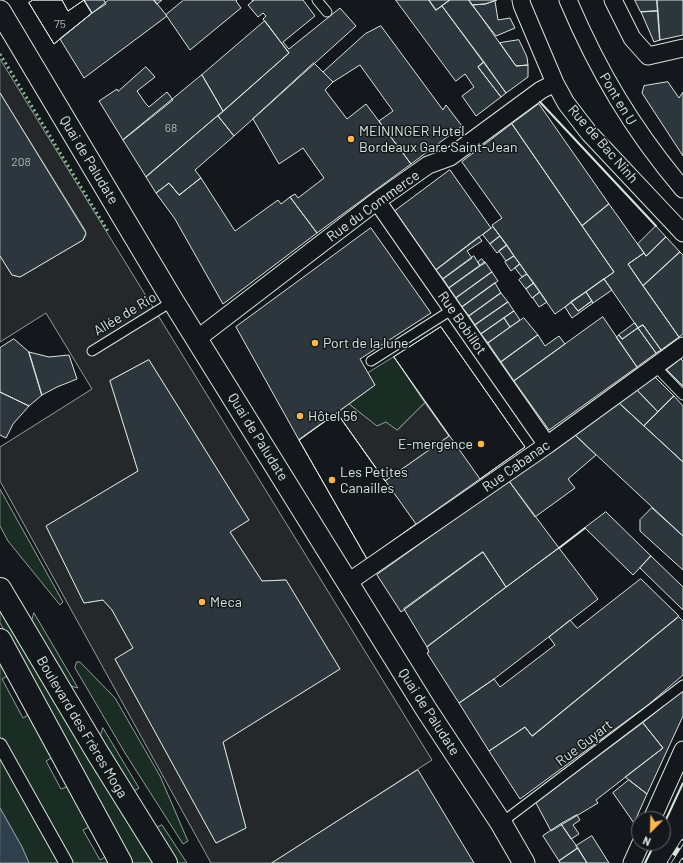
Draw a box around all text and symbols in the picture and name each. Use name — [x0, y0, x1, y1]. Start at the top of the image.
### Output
house number: 75 — [54, 17, 66, 31]
street label: Pont en U — [596, 70, 640, 128]
street label: Rue de Bac Ninh — [564, 101, 642, 187]
street label: Quai de Paludate — [56, 113, 122, 207]
house number: 68 — [165, 121, 177, 135]
place label: MEININGER Hotel Bordeaux Gare Saint-Jean — [359, 123, 518, 156]
marker: MEININGER Hotel Bordeaux Gare Saint-Jean — [346, 134, 356, 144]
house number: 208 — [11, 155, 31, 169]
street label: Rue du Commerce — [323, 167, 423, 245]
street label: Rue Bobillot — [434, 288, 490, 358]
street label: Allée de Rio — [91, 289, 159, 339]
place label: Port de la lune — [323, 335, 409, 351]
marker: Port de la lune — [310, 338, 320, 348]
street label: Quai de Paludate — [224, 390, 292, 484]
place label: Hôtel 56 — [308, 408, 357, 424]
marker: Hôtel 56 — [295, 411, 305, 421]
place label: E-mergence — [398, 436, 473, 452]
street label: Rue Cabanac — [479, 437, 553, 495]
marker: E-mergence — [476, 439, 486, 449]
place label: Les Petites Canailles — [340, 464, 408, 496]
marker: Les Petites Canailles — [327, 475, 337, 485]
place label: Meca — [210, 594, 242, 610]
marker: Meca — [197, 597, 207, 607]
street label: Boulevard des Frères Moga — [33, 653, 131, 801]
street label: Quai de Paludate — [395, 665, 463, 759]
street label: Rue Guyart — [552, 716, 616, 770]
north arrow — [631, 811, 671, 851]
text: N — [641, 834, 652, 849]

